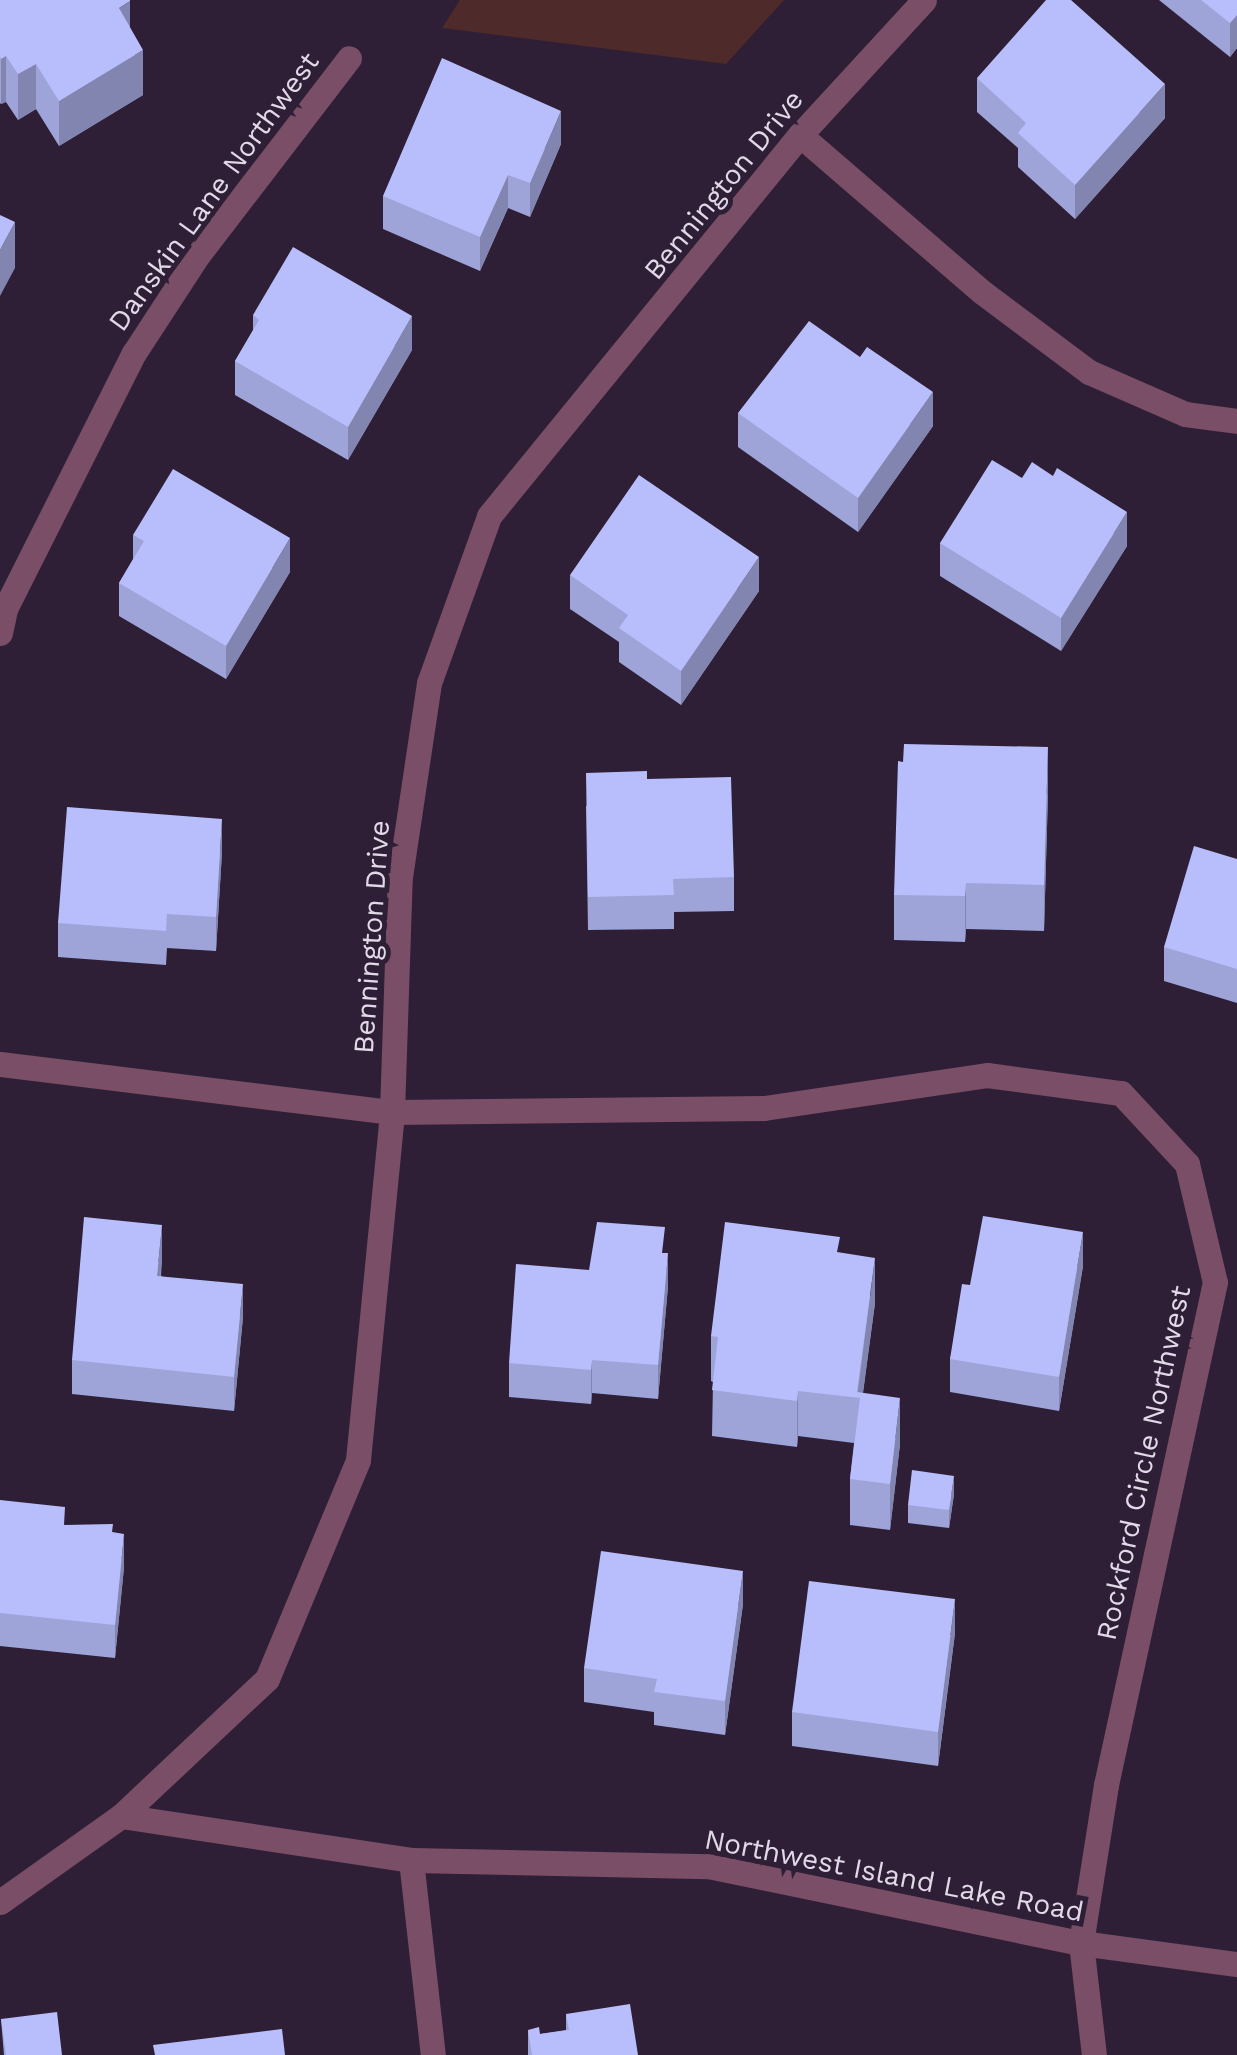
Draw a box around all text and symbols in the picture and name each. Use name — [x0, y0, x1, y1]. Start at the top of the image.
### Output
street label: Danskin Lane Northwest — [102, 46, 326, 338]
street label: Bennington Drive — [637, 84, 811, 286]
street label: Bennington Drive — [347, 819, 397, 1055]
street label: Rockford Circle Northwest — [1090, 1283, 1198, 1643]
street label: Northwest Island Lake Road — [702, 1823, 1086, 1929]

